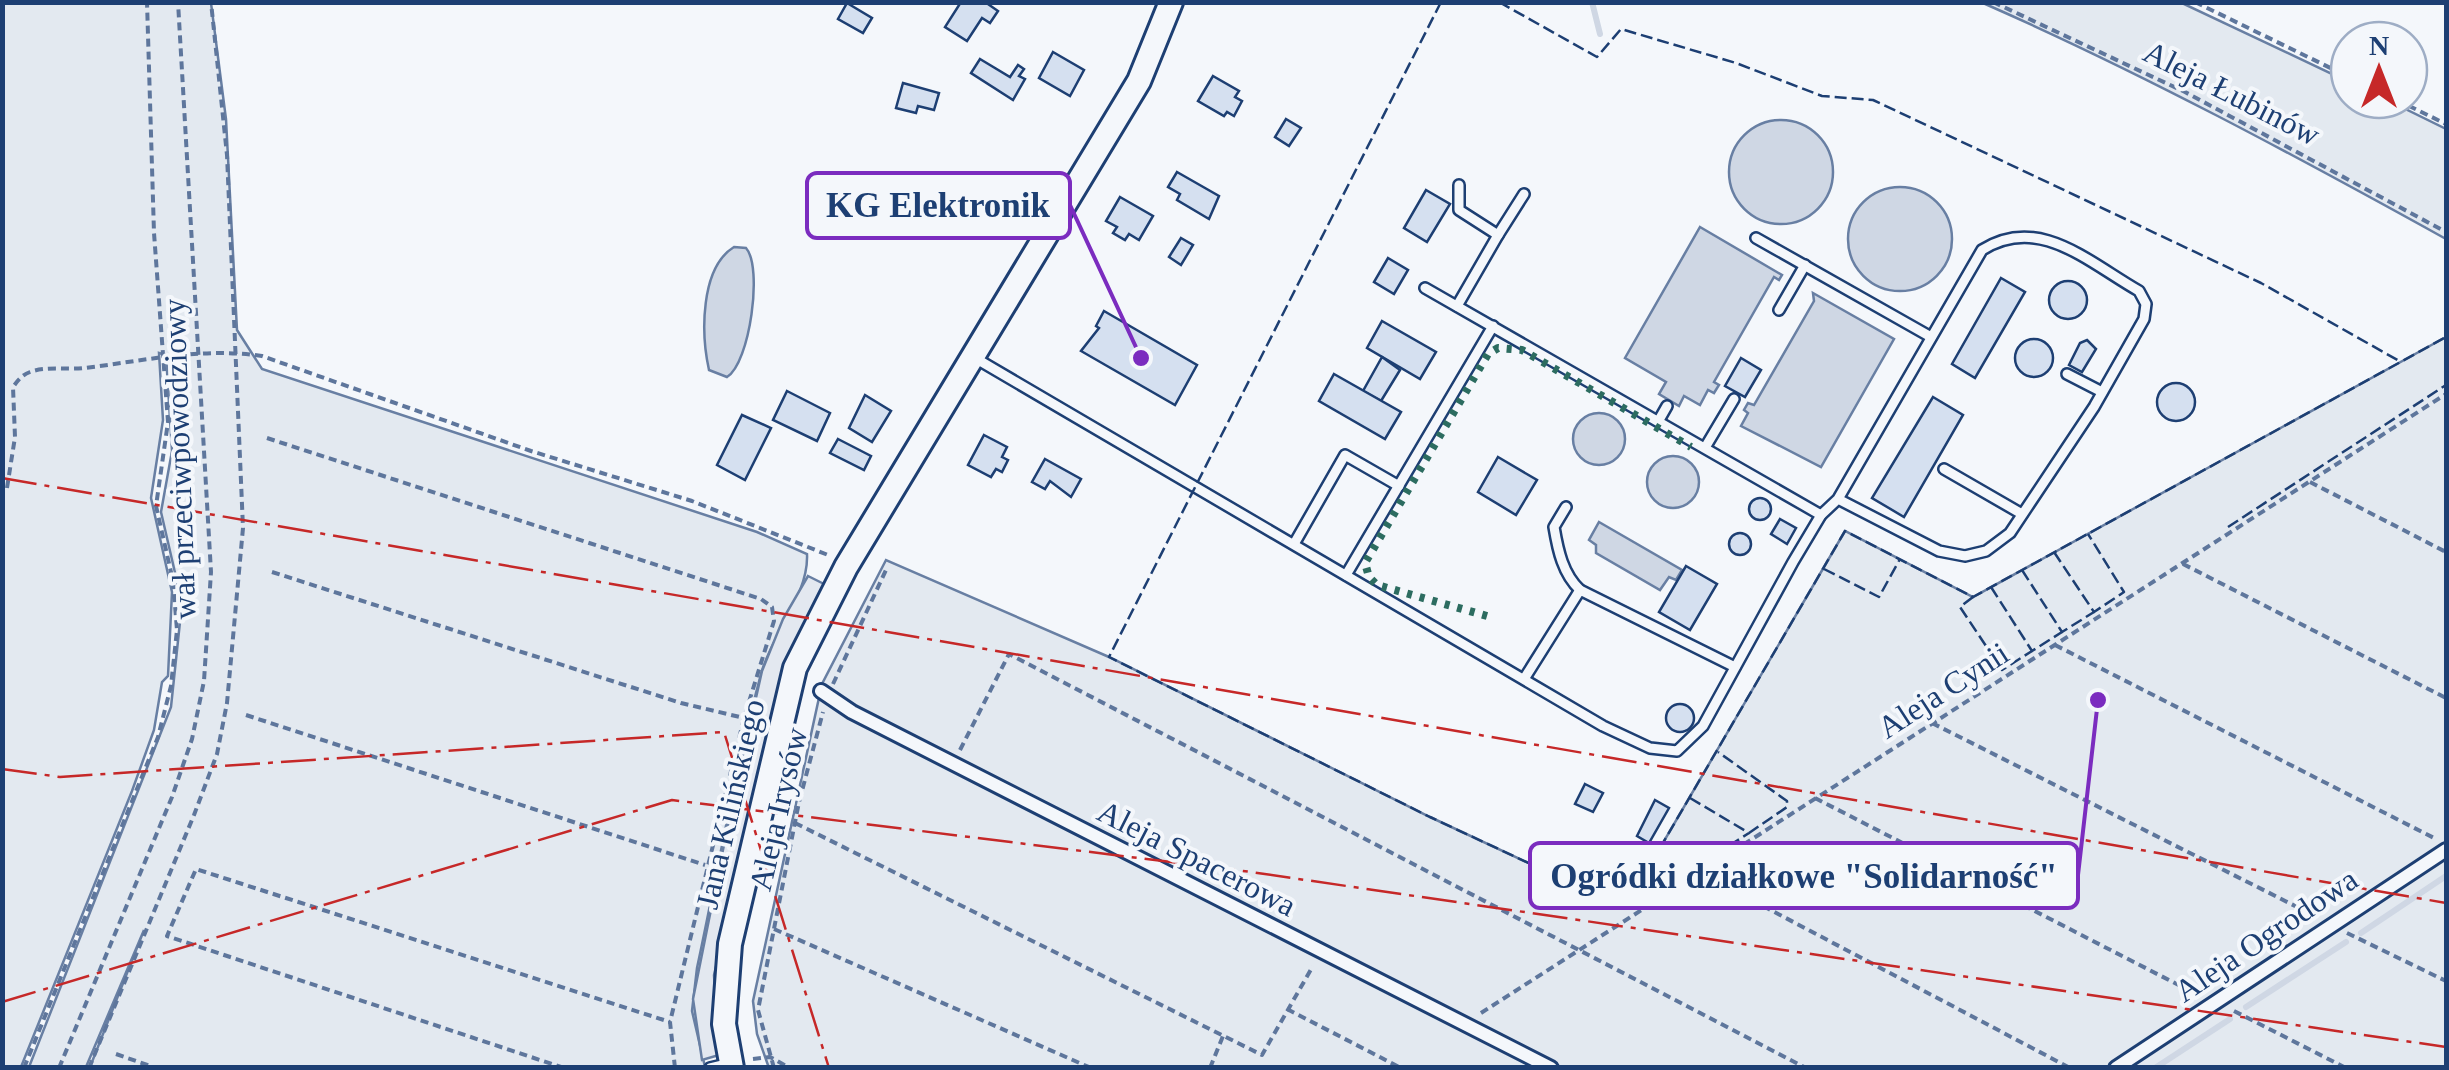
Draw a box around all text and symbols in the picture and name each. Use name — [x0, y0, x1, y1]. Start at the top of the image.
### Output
north arrow — [2329, 20, 2429, 120]
text: N — [2369, 30, 2389, 61]
street label: Aleja Łubinów — [2138, 33, 2326, 153]
callout: KG Elektronik — [807, 173, 1070, 238]
text: KG Elektronik — [826, 186, 1051, 225]
street label: wał przeciwpowodziowy — [155, 298, 203, 620]
street label: Aleja Cynii — [1871, 634, 2015, 746]
street label: Jana Kilińskiego — [688, 696, 772, 912]
street label: Aleja Irysów — [742, 724, 814, 894]
street label: Aleja Spacerowa — [1092, 793, 1302, 923]
callout: Ogródki działkowe "Solidarność" — [1530, 843, 2078, 908]
text: Ogródki działkowe "Solidarność" — [1550, 857, 2058, 896]
street label: Aleja Ogrodowa — [2168, 861, 2364, 1009]

